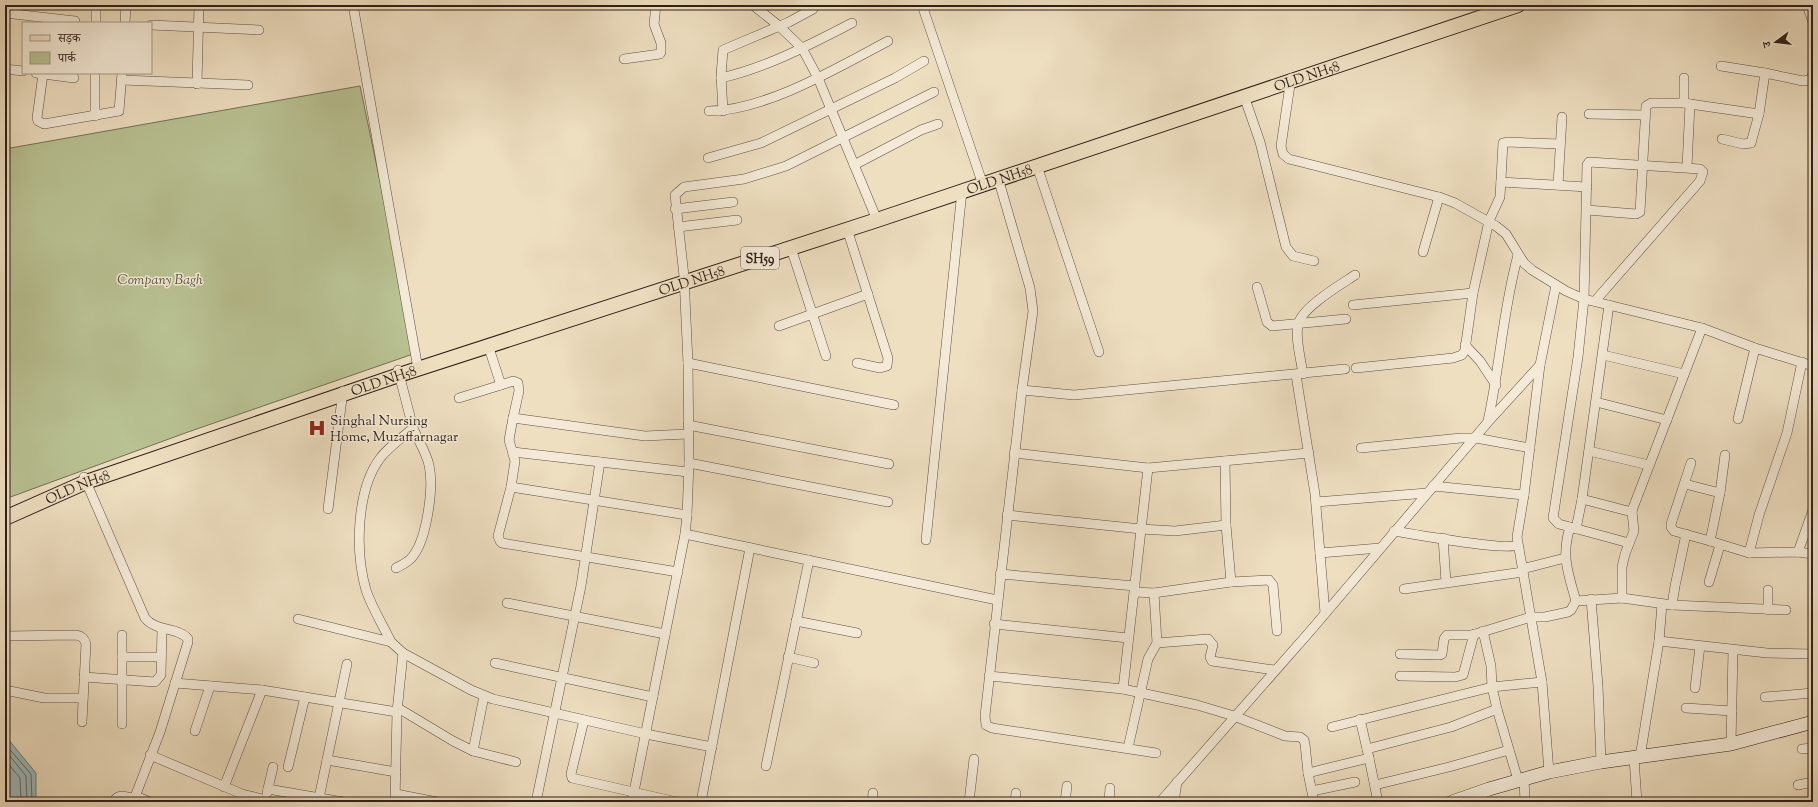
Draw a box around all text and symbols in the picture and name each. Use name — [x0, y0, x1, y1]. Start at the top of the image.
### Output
legend — [22, 22, 152, 74]
north arrow — [1756, 22, 1796, 62]
text: सड़क — [57, 30, 82, 48]
text: उ — [1758, 38, 1776, 50]
text: पार्क — [57, 50, 77, 68]
street label: OLD NH58 — [1272, 57, 1343, 98]
street label: OLD NH58 — [964, 160, 1036, 201]
road number: SH59 — [741, 247, 779, 269]
street label: OLD NH58 — [657, 262, 728, 302]
park label: Company Bagh — [117, 271, 203, 291]
street label: OLD NH58 — [348, 362, 420, 403]
place label: Singhal Nursing Home, Muzaffarnagar — [330, 412, 459, 448]
hospital icon: Singhal Nursing Home, Muzaffarnagar — [307, 418, 327, 438]
street label: OLD NH58 — [43, 466, 113, 511]

